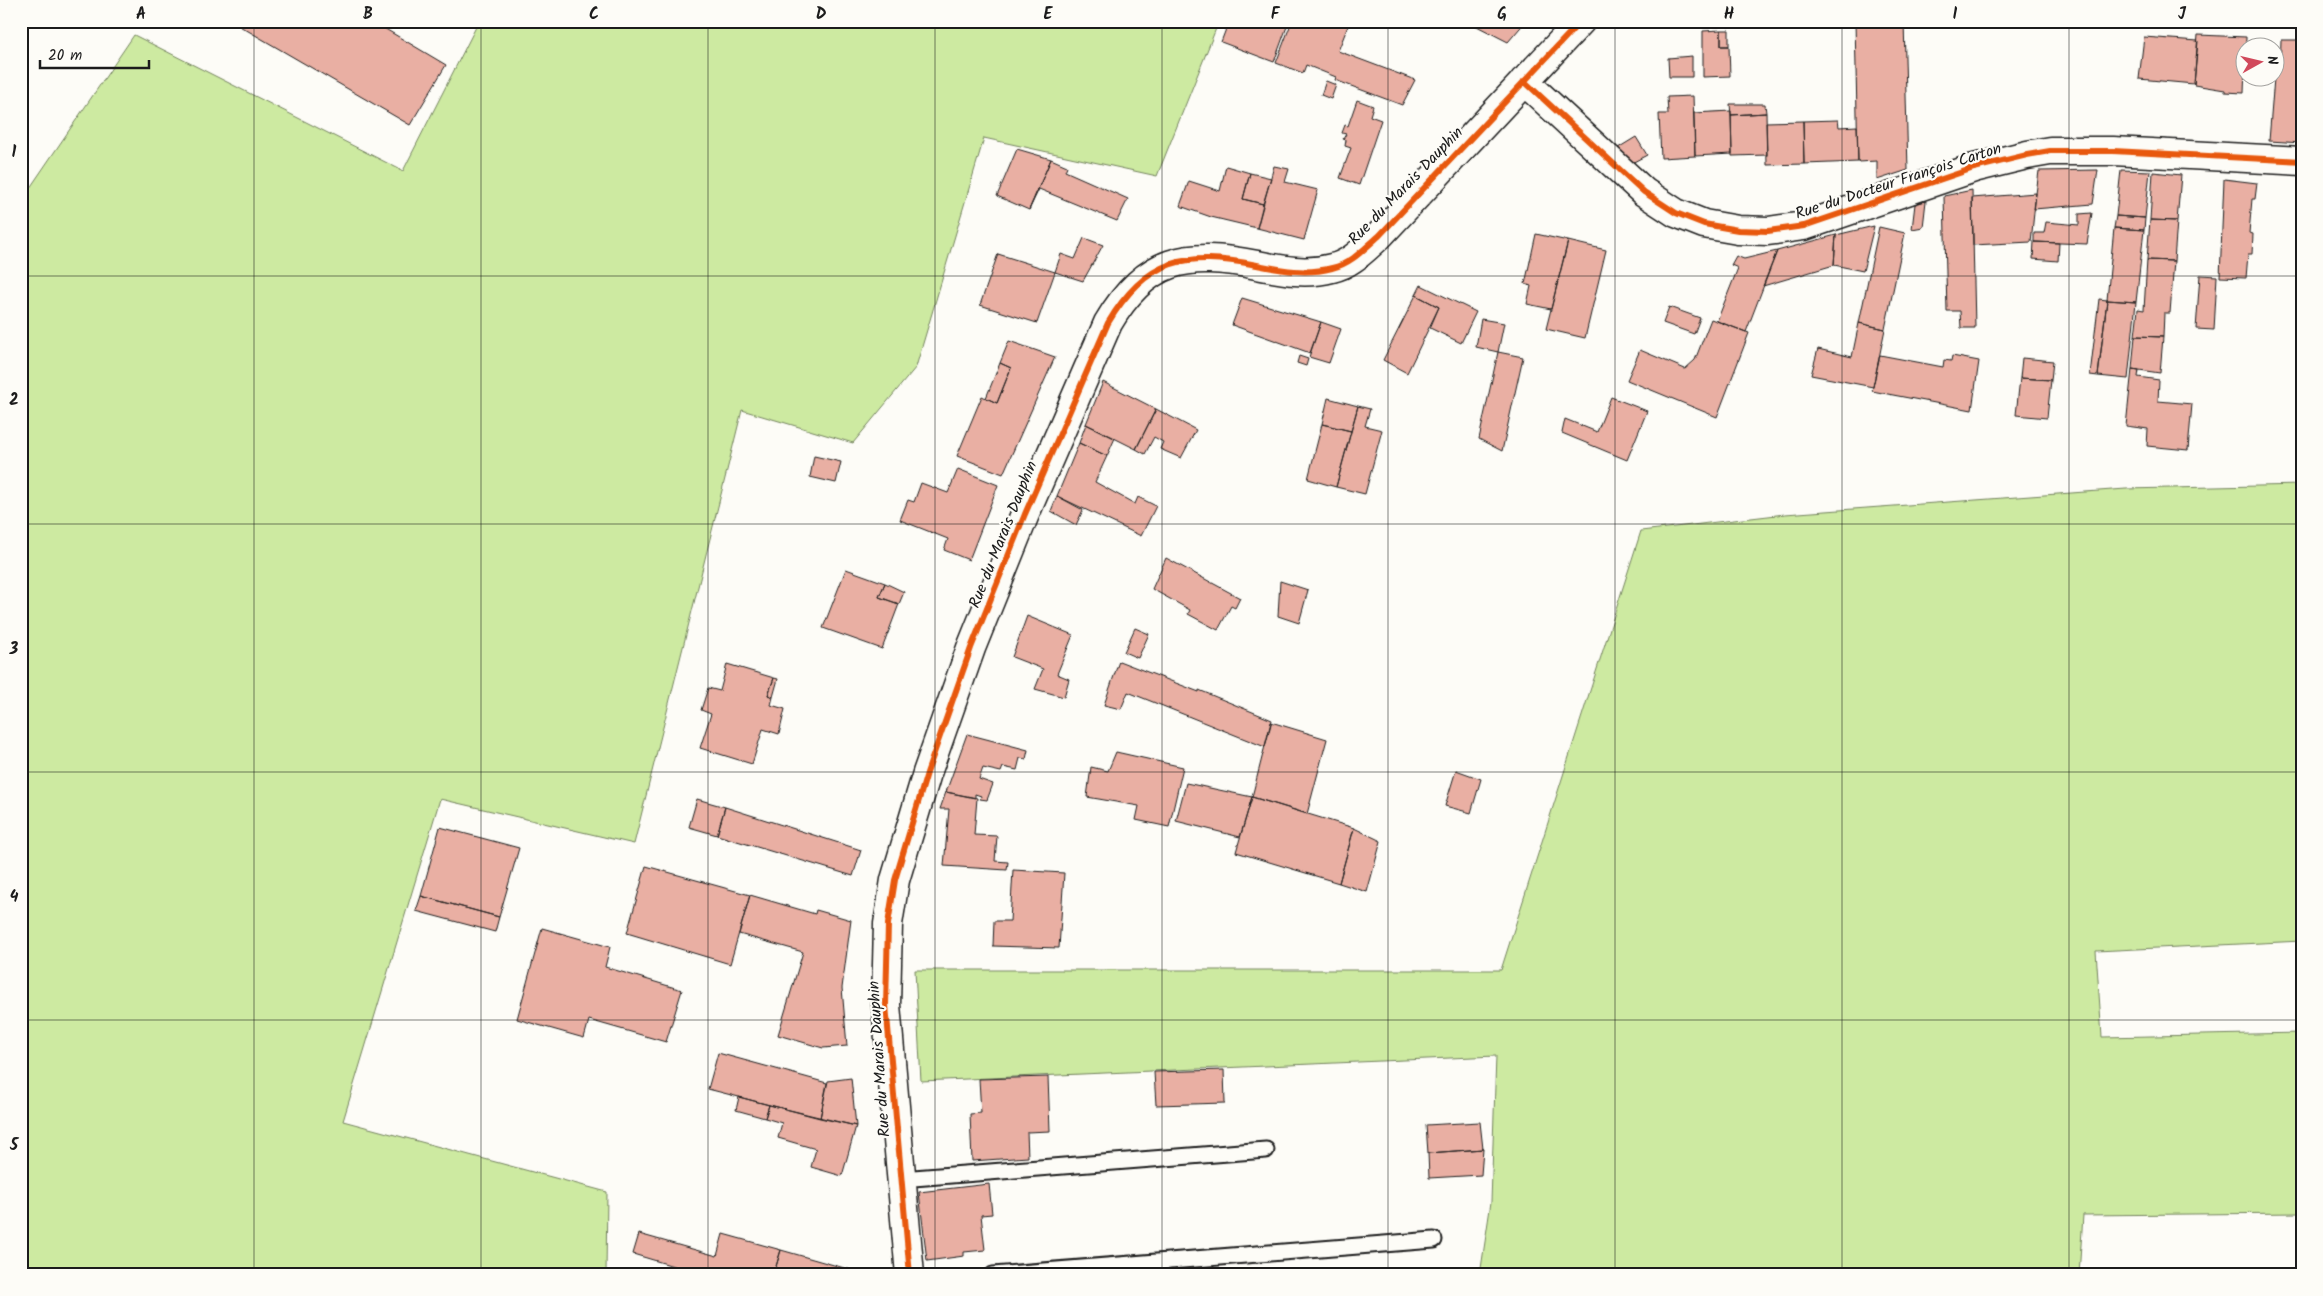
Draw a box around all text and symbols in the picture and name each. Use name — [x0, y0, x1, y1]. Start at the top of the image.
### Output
text: A — [136, 2, 146, 27]
text: B — [363, 2, 373, 27]
text: C — [589, 2, 599, 27]
text: D — [816, 2, 827, 27]
text: E — [1044, 2, 1054, 27]
text: F — [1271, 2, 1281, 27]
text: G — [1497, 2, 1507, 27]
text: H — [1724, 2, 1734, 27]
text: I — [1953, 2, 1958, 27]
text: J — [2178, 2, 2187, 27]
scale bar — [40, 38, 149, 70]
north arrow — [2236, 38, 2286, 88]
text: 20 m — [48, 44, 82, 68]
text: N — [2260, 54, 2283, 66]
street label: Rue du Marais Dauphin — [1343, 121, 1470, 251]
street label: Rue du Docteur François Carton — [1792, 136, 2005, 227]
text: 1 — [12, 140, 17, 165]
text: 2 — [9, 388, 19, 413]
street label: Rue du Marais Dauphin — [962, 457, 1044, 612]
text: 3 — [9, 637, 19, 662]
text: 4 — [10, 885, 19, 910]
street label: Rue du Marais Dauphin — [862, 980, 897, 1138]
text: 5 — [9, 1133, 20, 1158]

